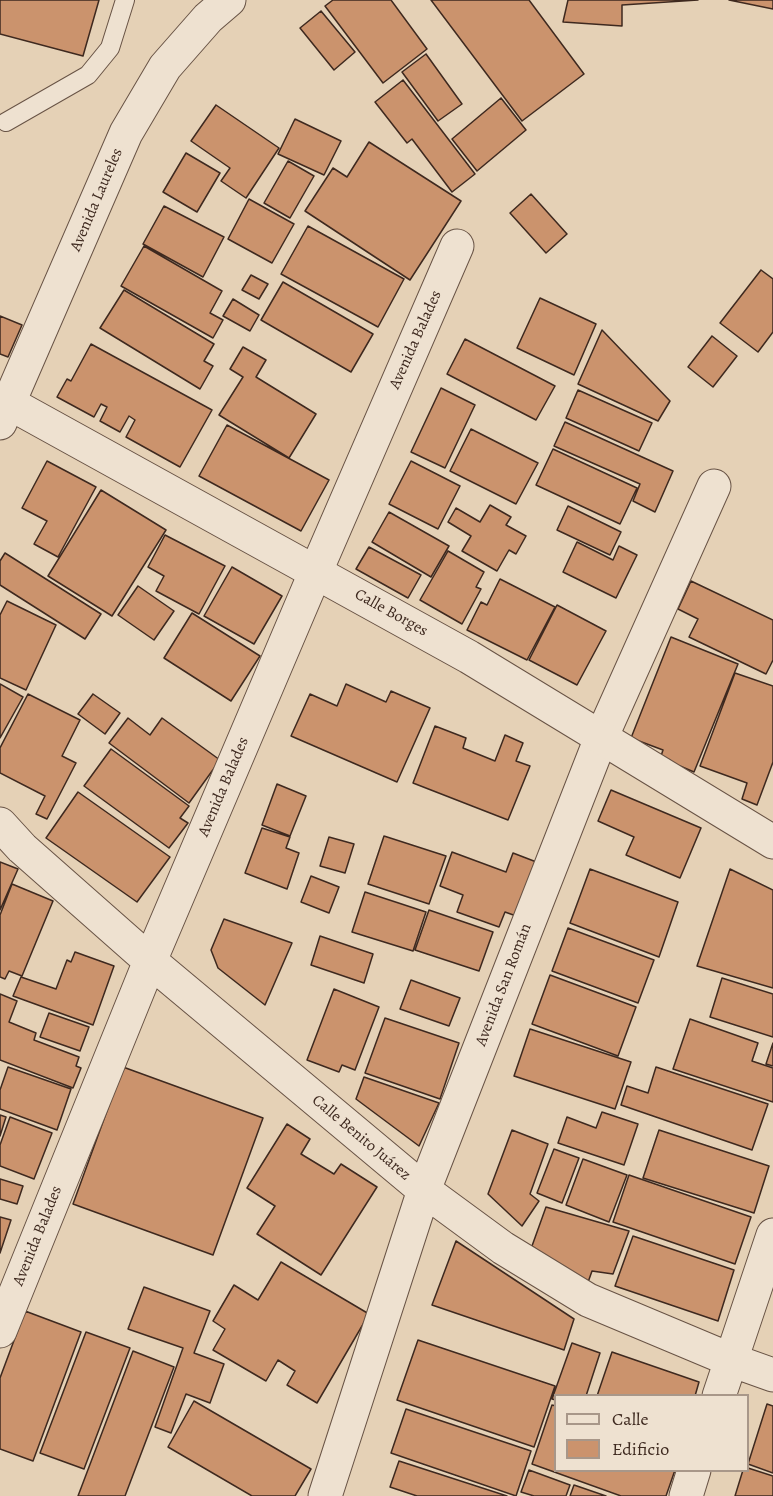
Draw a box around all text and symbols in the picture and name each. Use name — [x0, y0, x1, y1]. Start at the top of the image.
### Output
street label: Avenida Laureles — [67, 145, 127, 255]
street label: Avenida Balades — [386, 288, 446, 392]
street label: Calle Borges — [351, 585, 431, 641]
street label: Avenida Balades — [194, 734, 254, 840]
street label: Avenida San Román — [472, 921, 536, 1049]
street label: Calle Benito Juárez — [308, 1091, 414, 1185]
street label: Avenida Balades — [9, 1183, 67, 1289]
legend — [554, 1394, 749, 1472]
text: Calle — [612, 1407, 649, 1431]
text: Edificio — [612, 1437, 669, 1461]

